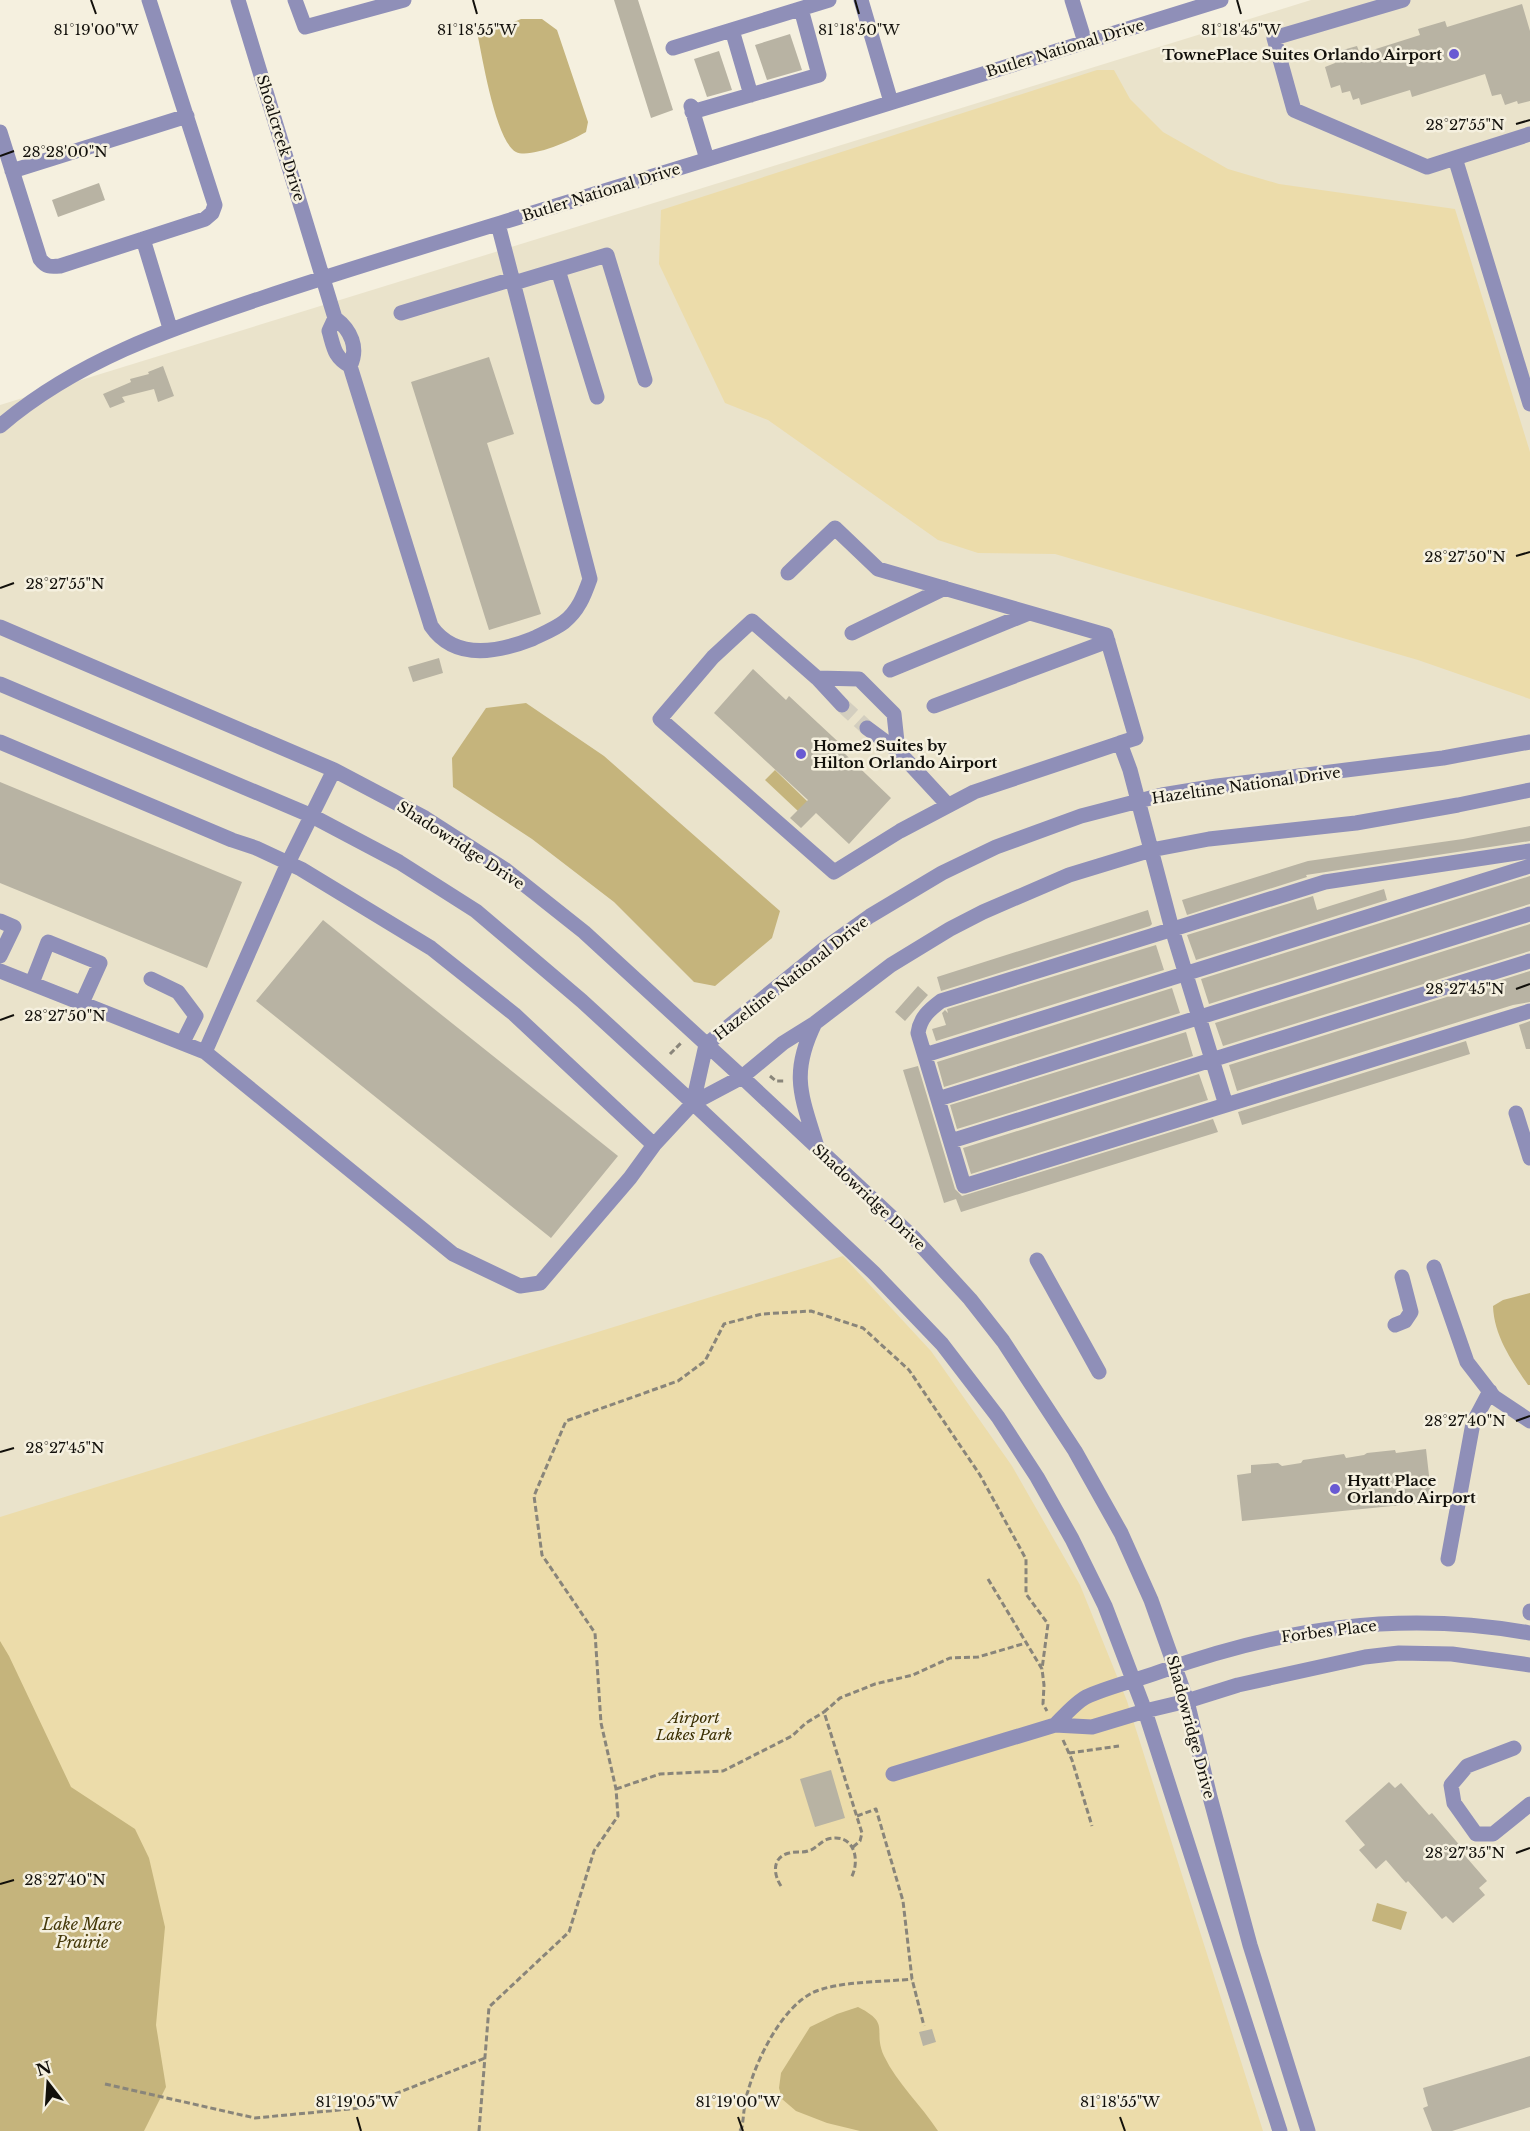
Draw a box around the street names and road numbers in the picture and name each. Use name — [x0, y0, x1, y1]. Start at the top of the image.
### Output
street label: Butler National Drive — [984, 15, 1146, 81]
street label: Shoalcreek Drive — [253, 72, 309, 204]
street label: Butler National Drive — [520, 159, 682, 225]
street label: Hazeltine National Drive — [1150, 762, 1342, 808]
street label: Shadowridge Drive — [394, 797, 528, 893]
street label: Hazeltine National Drive — [710, 912, 872, 1044]
street label: Shadowridge Drive — [808, 1140, 930, 1254]
street label: Forbes Place — [1280, 1616, 1378, 1646]
street label: Shadowridge Drive — [1163, 1653, 1219, 1801]

